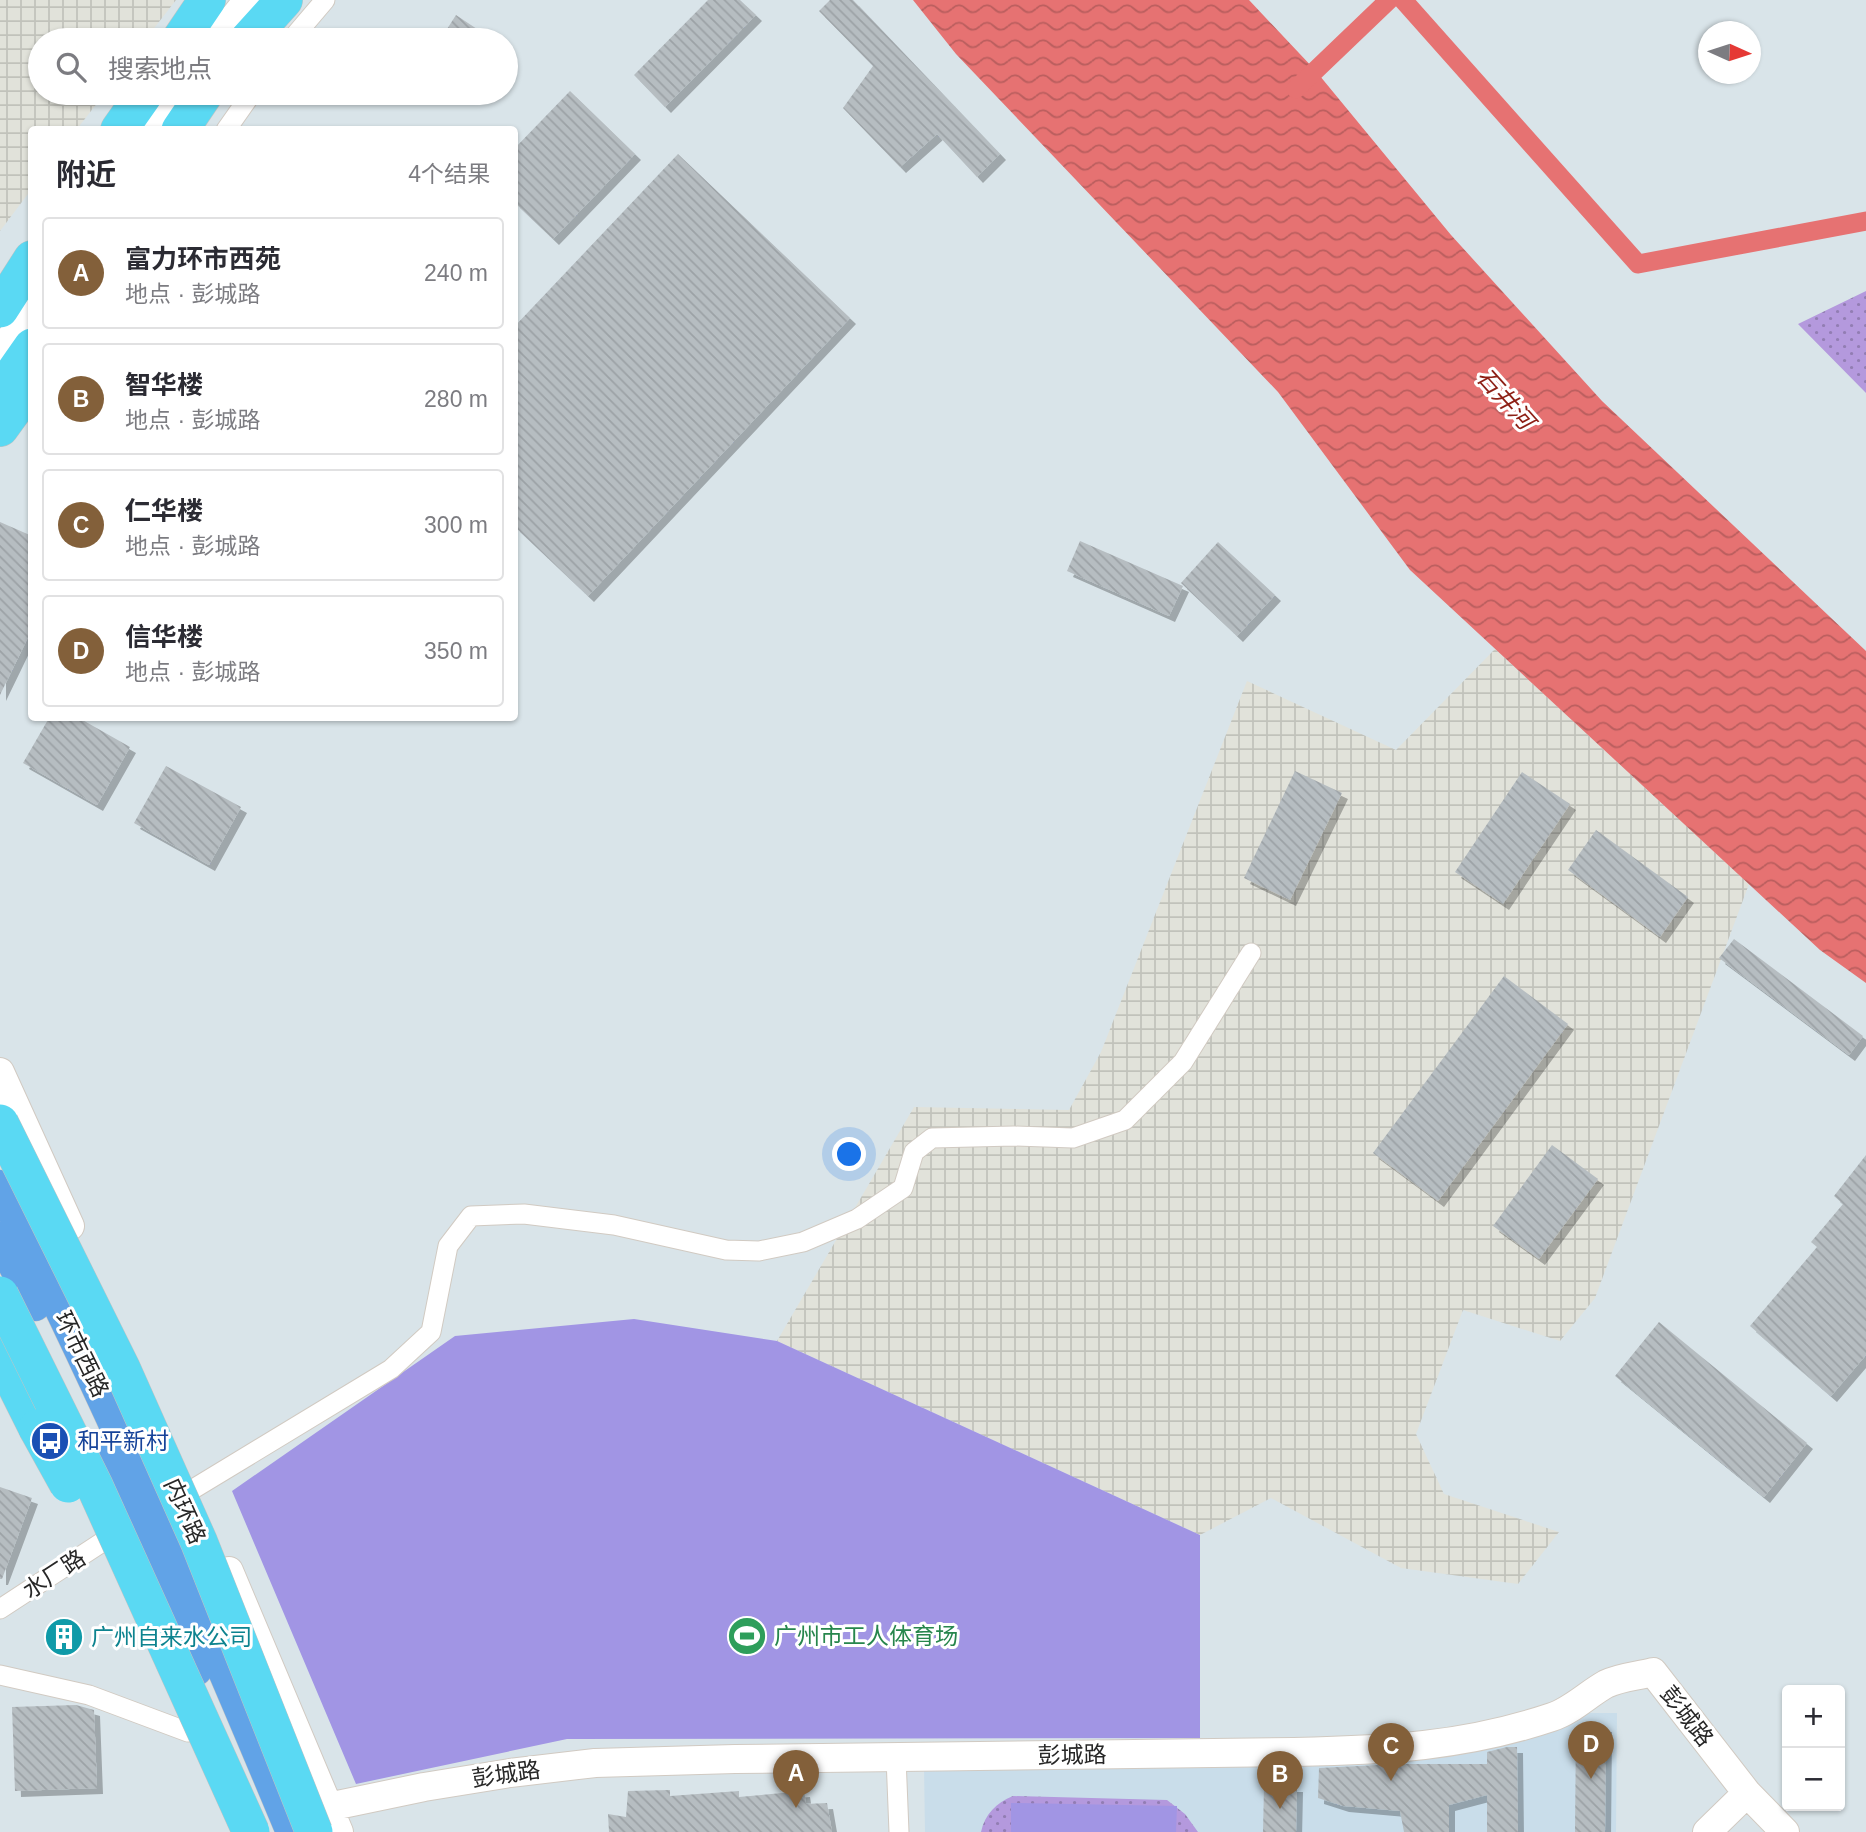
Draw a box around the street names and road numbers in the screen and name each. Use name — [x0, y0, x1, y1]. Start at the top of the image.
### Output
street label: 环市西路 — [50, 1307, 114, 1401]
street label: 内环路 — [159, 1474, 211, 1548]
street label: 水厂路 — [18, 1544, 90, 1604]
street label: 彭城路 — [1656, 1681, 1718, 1751]
street label: 彭城路 — [1037, 1741, 1107, 1769]
street label: 彭城路 — [470, 1756, 542, 1792]

